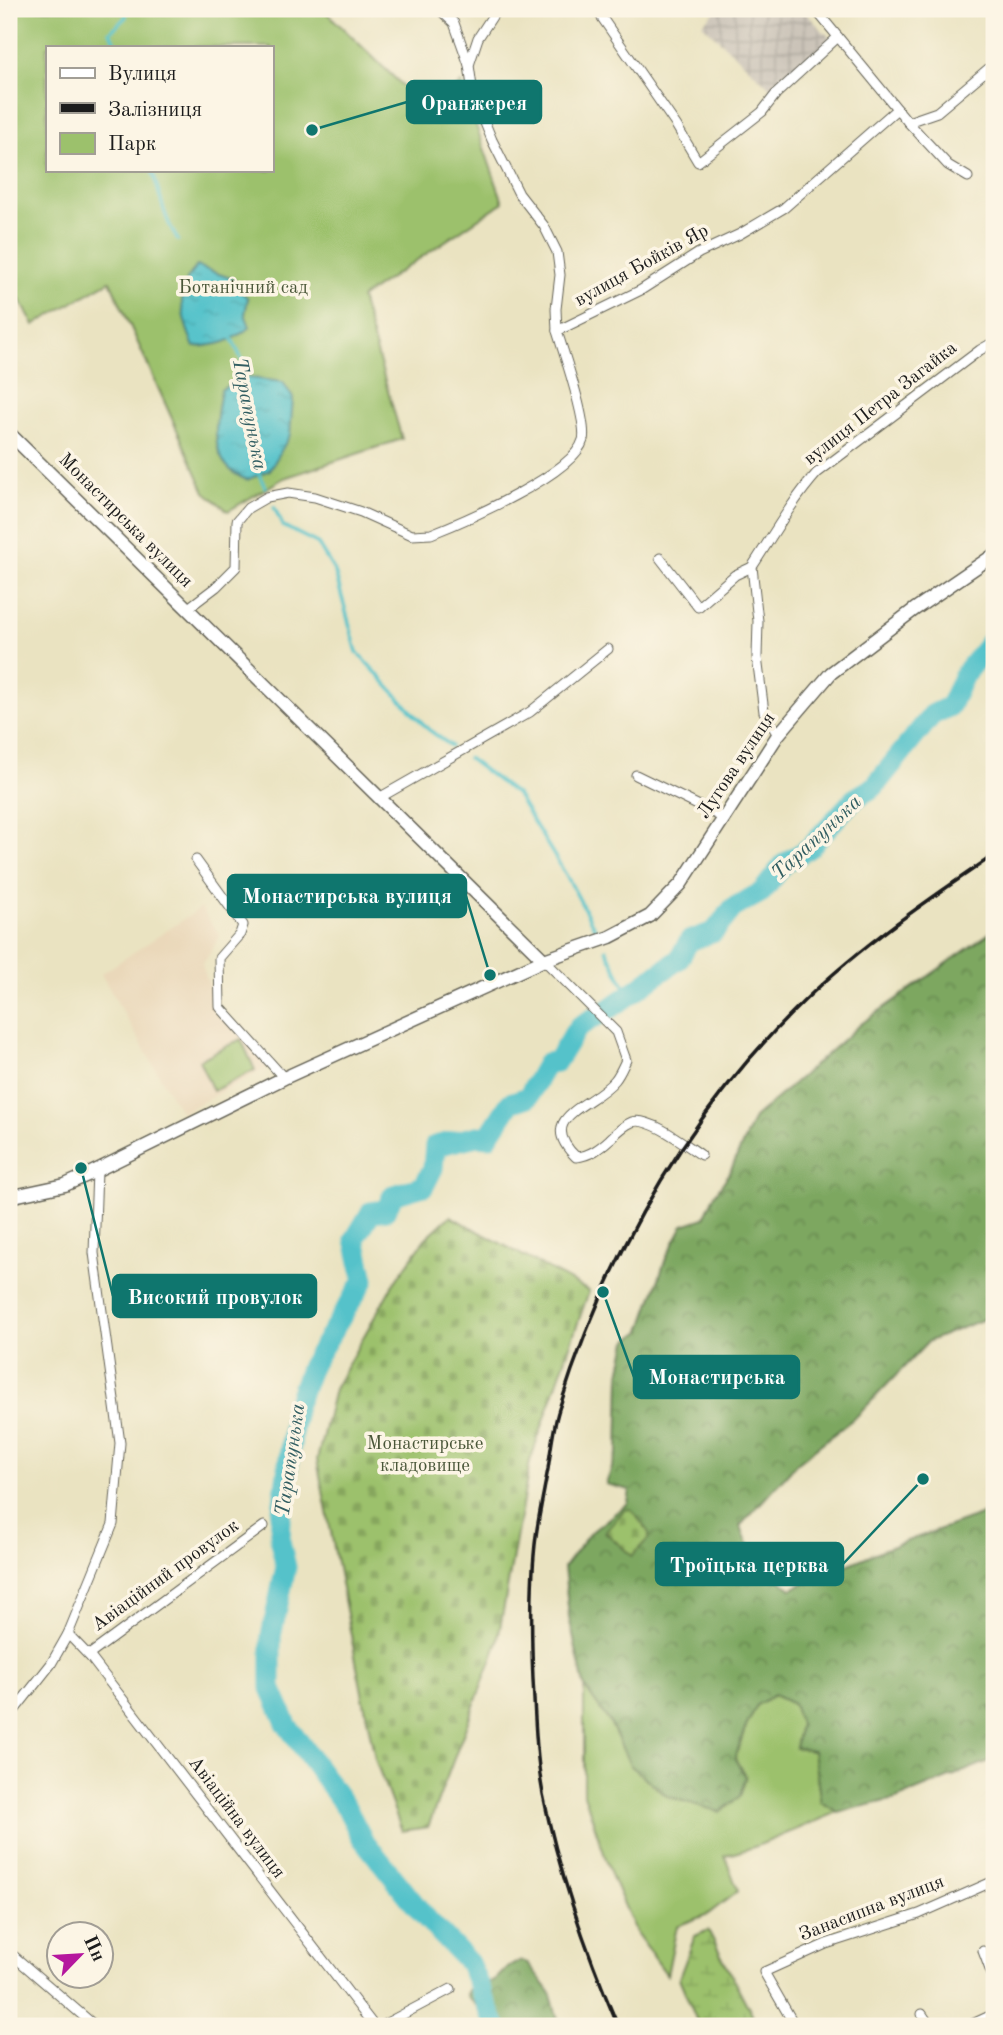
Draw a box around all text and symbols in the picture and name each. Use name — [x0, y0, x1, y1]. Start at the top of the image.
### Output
legend — [46, 46, 273, 172]
text: Вулиця — [108, 64, 177, 85]
callout: Оранжерея — [407, 81, 541, 123]
text: Оранжерея — [421, 94, 527, 115]
text: Залізниця — [108, 100, 202, 121]
text: Парк — [108, 134, 157, 155]
street label: вулиця Бойків Яр — [572, 221, 712, 311]
park label: Ботанічний сад — [178, 279, 308, 298]
street label: вулиця Петра Загайка — [801, 338, 961, 469]
water label: Тарапунька — [228, 356, 270, 472]
street label: Монастирська вулиця — [54, 450, 196, 592]
street label: Лугова вулиця — [695, 709, 780, 823]
water label: Тарапунька — [768, 791, 866, 885]
callout: Монастирська вулиця — [228, 875, 466, 917]
text: Монастирська вулиця — [242, 887, 452, 908]
callout: Високий провулок — [113, 1275, 316, 1317]
text: Високий провулок — [127, 1288, 303, 1309]
callout: Монастирська — [634, 1356, 799, 1398]
text: Монастирська — [648, 1368, 786, 1389]
water label: Тарапунька — [273, 1402, 309, 1518]
park label: Монастирське кладовище — [367, 1435, 483, 1476]
street label: Авіаційний провулок — [89, 1516, 243, 1636]
callout: Троїцька церква — [656, 1543, 843, 1585]
text: Троїцька церква — [669, 1556, 829, 1577]
street label: Авіаційна вулиця — [184, 1753, 288, 1883]
street label: Занасипна вулиця — [797, 1873, 947, 1945]
north arrow — [46, 1920, 116, 1990]
text: Пн — [79, 1933, 107, 1965]

